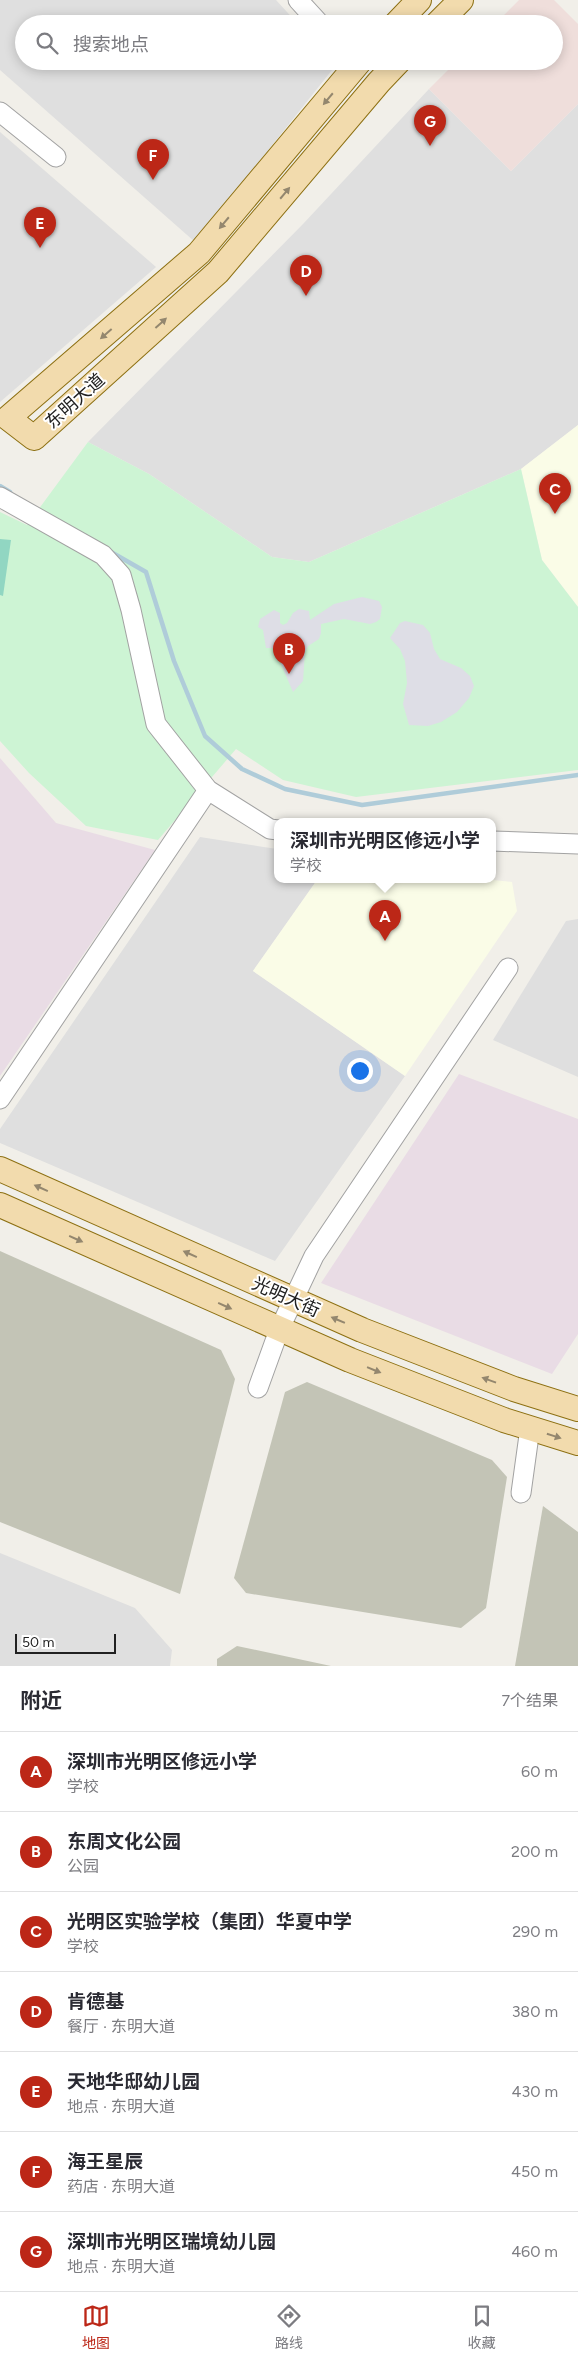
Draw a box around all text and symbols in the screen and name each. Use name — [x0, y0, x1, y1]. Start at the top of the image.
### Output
search box — [15, 15, 563, 70]
icon: search — [33, 29, 61, 57]
text: 搜索地点 — [73, 33, 149, 56]
one-way arrow — [323, 92, 334, 105]
pin: G — [414, 105, 446, 146]
pin: F — [137, 139, 169, 180]
one-way arrow — [279, 187, 290, 199]
pin: E — [24, 207, 56, 248]
one-way arrow — [219, 217, 230, 230]
pin: D — [290, 255, 322, 296]
one-way arrow — [155, 317, 167, 329]
one-way arrow — [100, 328, 112, 340]
street label: 东明大道 — [41, 369, 109, 433]
pin: C — [539, 473, 571, 514]
pin: B — [273, 633, 305, 674]
popup — [274, 818, 496, 883]
text: 深圳市光明区修远小学 — [290, 829, 480, 852]
text: 学校 — [290, 856, 322, 875]
pin: A — [369, 900, 401, 941]
your location — [347, 1058, 373, 1084]
one-way arrow — [34, 1183, 48, 1191]
one-way arrow — [69, 1235, 83, 1243]
one-way arrow — [183, 1250, 197, 1258]
street label: 光明大街 — [249, 1272, 323, 1322]
one-way arrow — [218, 1302, 232, 1310]
one-way arrow — [331, 1316, 345, 1324]
one-way arrow — [367, 1366, 382, 1374]
one-way arrow — [482, 1376, 497, 1383]
one-way arrow — [547, 1432, 562, 1440]
scale bar — [15, 1631, 116, 1654]
text: 50 m — [22, 1634, 54, 1651]
text: 附近 — [20, 1688, 62, 1713]
text: 7个结果 — [501, 1691, 558, 1710]
text: 深圳市光明区修远小学 — [67, 1750, 257, 1773]
text: A — [30, 1762, 42, 1781]
text: 60 m — [521, 1762, 558, 1781]
text: 学校 — [67, 1777, 99, 1796]
text: 东周文化公园 — [67, 1830, 181, 1853]
text: B — [31, 1842, 41, 1861]
text: 200 m — [511, 1842, 558, 1861]
text: 公园 — [67, 1857, 99, 1876]
text: 光明区实验学校（集团）华夏中学 — [67, 1910, 352, 1933]
text: C — [30, 1922, 42, 1941]
text: 290 m — [512, 1922, 558, 1941]
text: 学校 — [67, 1937, 99, 1956]
text: 肯德基 — [67, 1990, 124, 2013]
text: D — [30, 2002, 42, 2021]
text: 380 m — [512, 2002, 558, 2021]
text: 餐厅 · 东明大道 — [67, 2017, 175, 2036]
text: 天地华邸幼儿园 — [67, 2070, 200, 2093]
text: E — [31, 2082, 41, 2101]
text: 430 m — [512, 2082, 558, 2101]
text: 地点 · 东明大道 — [67, 2097, 175, 2116]
text: 海王星辰 — [67, 2150, 143, 2173]
text: F — [32, 2162, 40, 2181]
text: 450 m — [511, 2162, 558, 2181]
text: 药店 · 东明大道 — [67, 2177, 175, 2196]
text: 深圳市光明区瑞境幼儿园 — [67, 2230, 276, 2253]
text: G — [30, 2242, 42, 2261]
text: 460 m — [511, 2242, 558, 2261]
text: 地点 · 东明大道 — [67, 2257, 175, 2276]
tab: 地图 — [82, 2302, 110, 2352]
tab: 路线 — [275, 2302, 303, 2352]
tab: 收藏 — [468, 2302, 496, 2352]

